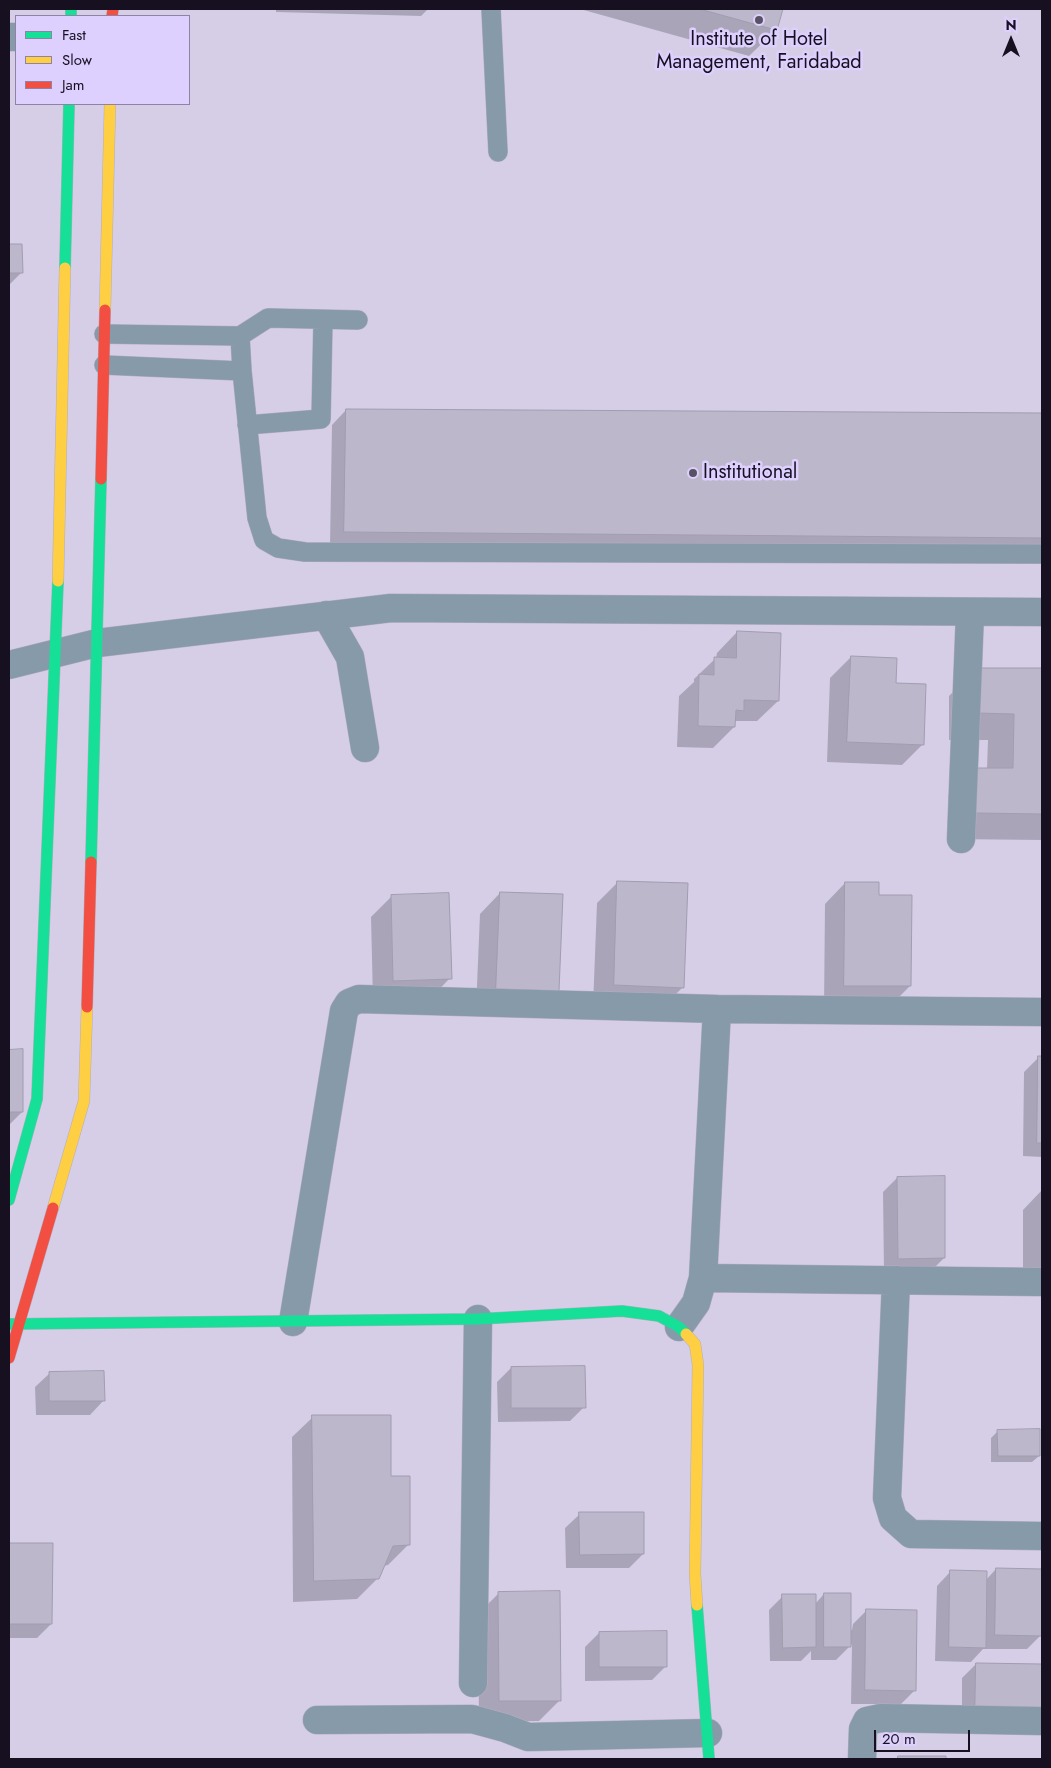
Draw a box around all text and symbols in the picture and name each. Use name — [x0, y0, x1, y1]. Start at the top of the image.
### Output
marker: Institute of Hotel Management, Faridabad — [753, 14, 765, 26]
legend — [15, 15, 190, 105]
north arrow — [986, 15, 1036, 65]
text: N — [1005, 15, 1017, 35]
text: Fast — [62, 24, 86, 46]
place label: Institute of Hotel Management, Faridabad — [656, 28, 862, 75]
text: Slow — [62, 49, 92, 71]
text: Jam — [62, 74, 85, 96]
place label: Institutional — [703, 461, 797, 485]
marker: Institutional — [687, 467, 699, 479]
scale bar — [876, 1720, 972, 1752]
text: 20 m — [882, 1728, 916, 1750]

